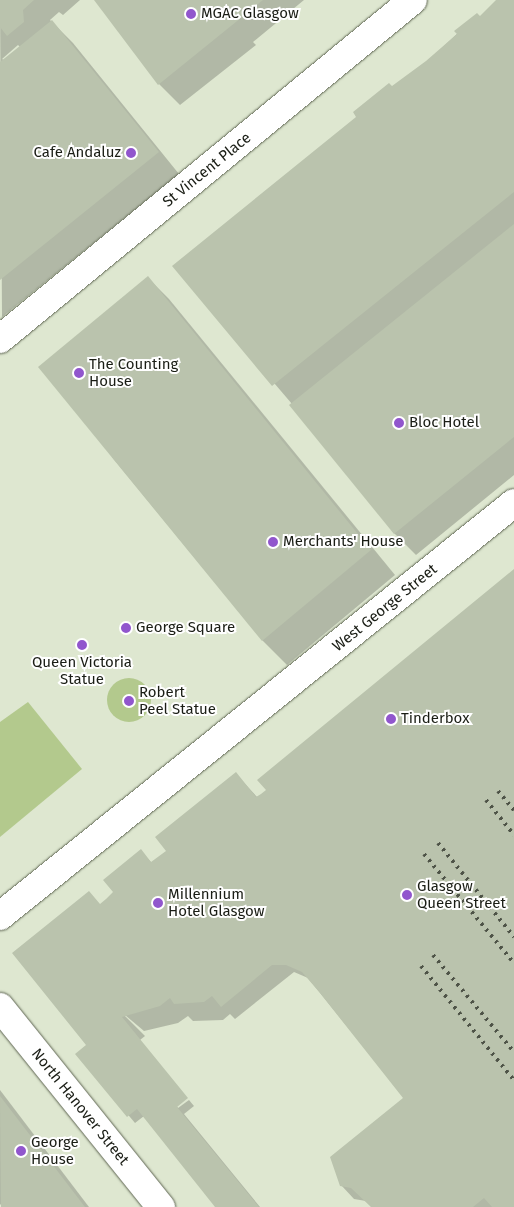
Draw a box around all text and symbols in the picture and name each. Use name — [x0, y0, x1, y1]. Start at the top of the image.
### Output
place label: MGAC Glasgow — [201, 5, 299, 23]
marker: MGAC Glasgow — [185, 8, 197, 20]
street label: St Vincent Place — [159, 129, 255, 211]
place label: Cafe Andaluz — [34, 144, 121, 162]
marker: Cafe Andaluz — [125, 147, 137, 159]
place label: The Counting House — [89, 355, 178, 390]
marker: The Counting House — [73, 367, 85, 379]
place label: Bloc Hotel — [409, 414, 479, 432]
marker: Bloc Hotel — [393, 417, 405, 429]
place label: Merchants' House — [283, 533, 403, 551]
marker: Merchants' House — [267, 536, 279, 548]
street label: West George Street — [329, 560, 441, 656]
place label: George Square — [136, 619, 235, 637]
marker: George Square — [120, 622, 132, 634]
marker: Queen Victoria Statue — [76, 639, 88, 651]
place label: Queen Victoria Statue — [32, 653, 132, 688]
place label: Robert Peel Statue — [139, 683, 216, 718]
marker: Robert Peel Statue — [123, 695, 135, 707]
place label: Tinderbox — [401, 710, 470, 728]
marker: Tinderbox — [385, 713, 397, 725]
place label: Glasgow Queen Street — [417, 877, 506, 912]
place label: Millennium Hotel Glasgow — [168, 885, 265, 920]
marker: Glasgow Queen Street — [401, 889, 413, 901]
marker: Millennium Hotel Glasgow — [152, 897, 164, 909]
street label: North Hanover Street — [27, 1045, 133, 1169]
place label: George House — [31, 1133, 79, 1168]
marker: George House — [15, 1145, 27, 1157]

